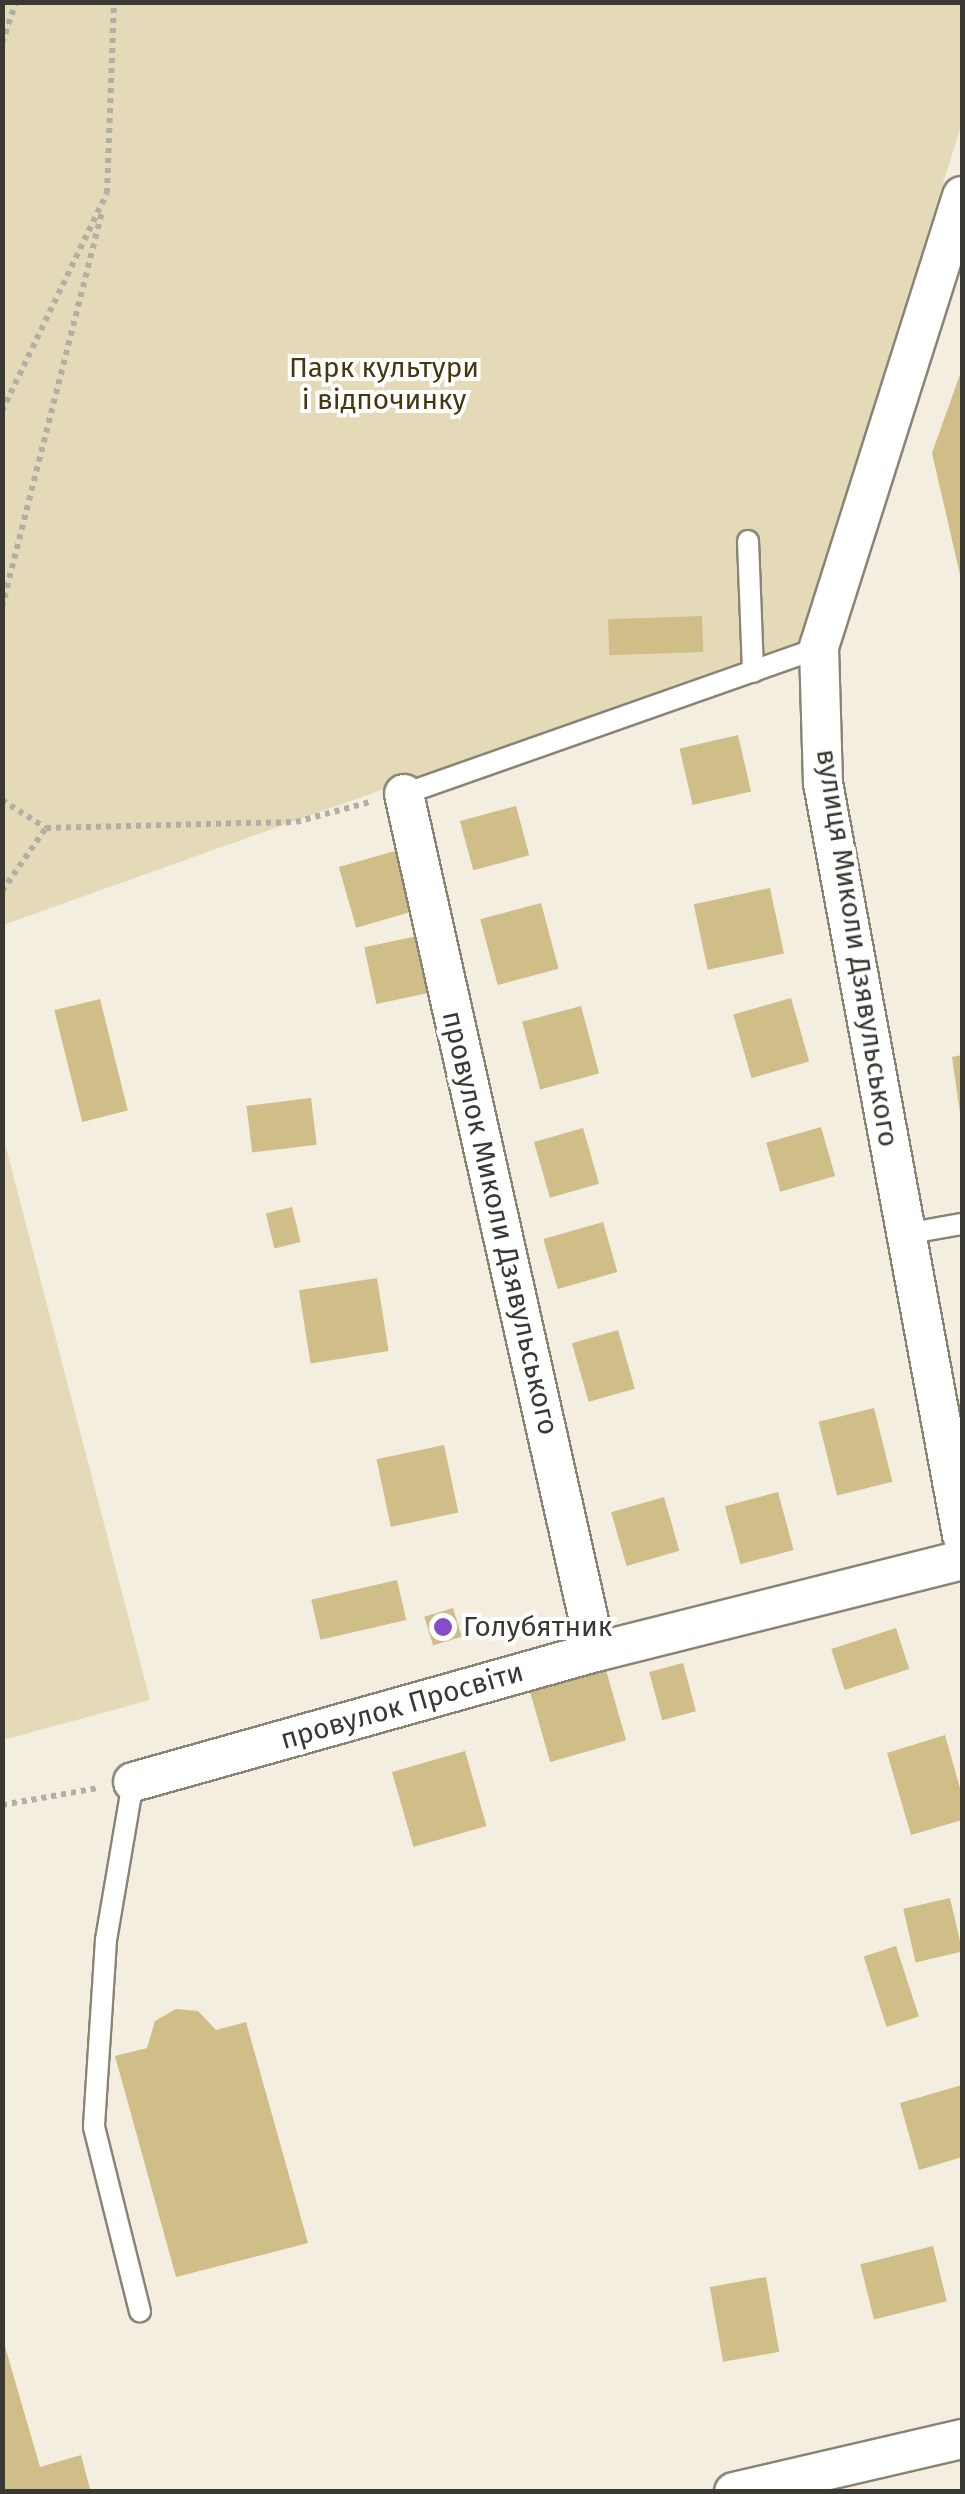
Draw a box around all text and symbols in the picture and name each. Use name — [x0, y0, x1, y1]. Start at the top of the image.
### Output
park label: Парк культури і відпочинку — [289, 351, 479, 417]
street label: вулиця Миколи Дзявульського — [809, 747, 905, 1149]
street label: провулок Миколи Дзявульського — [435, 1008, 565, 1438]
place label: Голубятник — [463, 1610, 612, 1644]
marker: Голубятник — [432, 1616, 454, 1638]
street label: провулок Просвіти — [277, 1655, 527, 1757]

